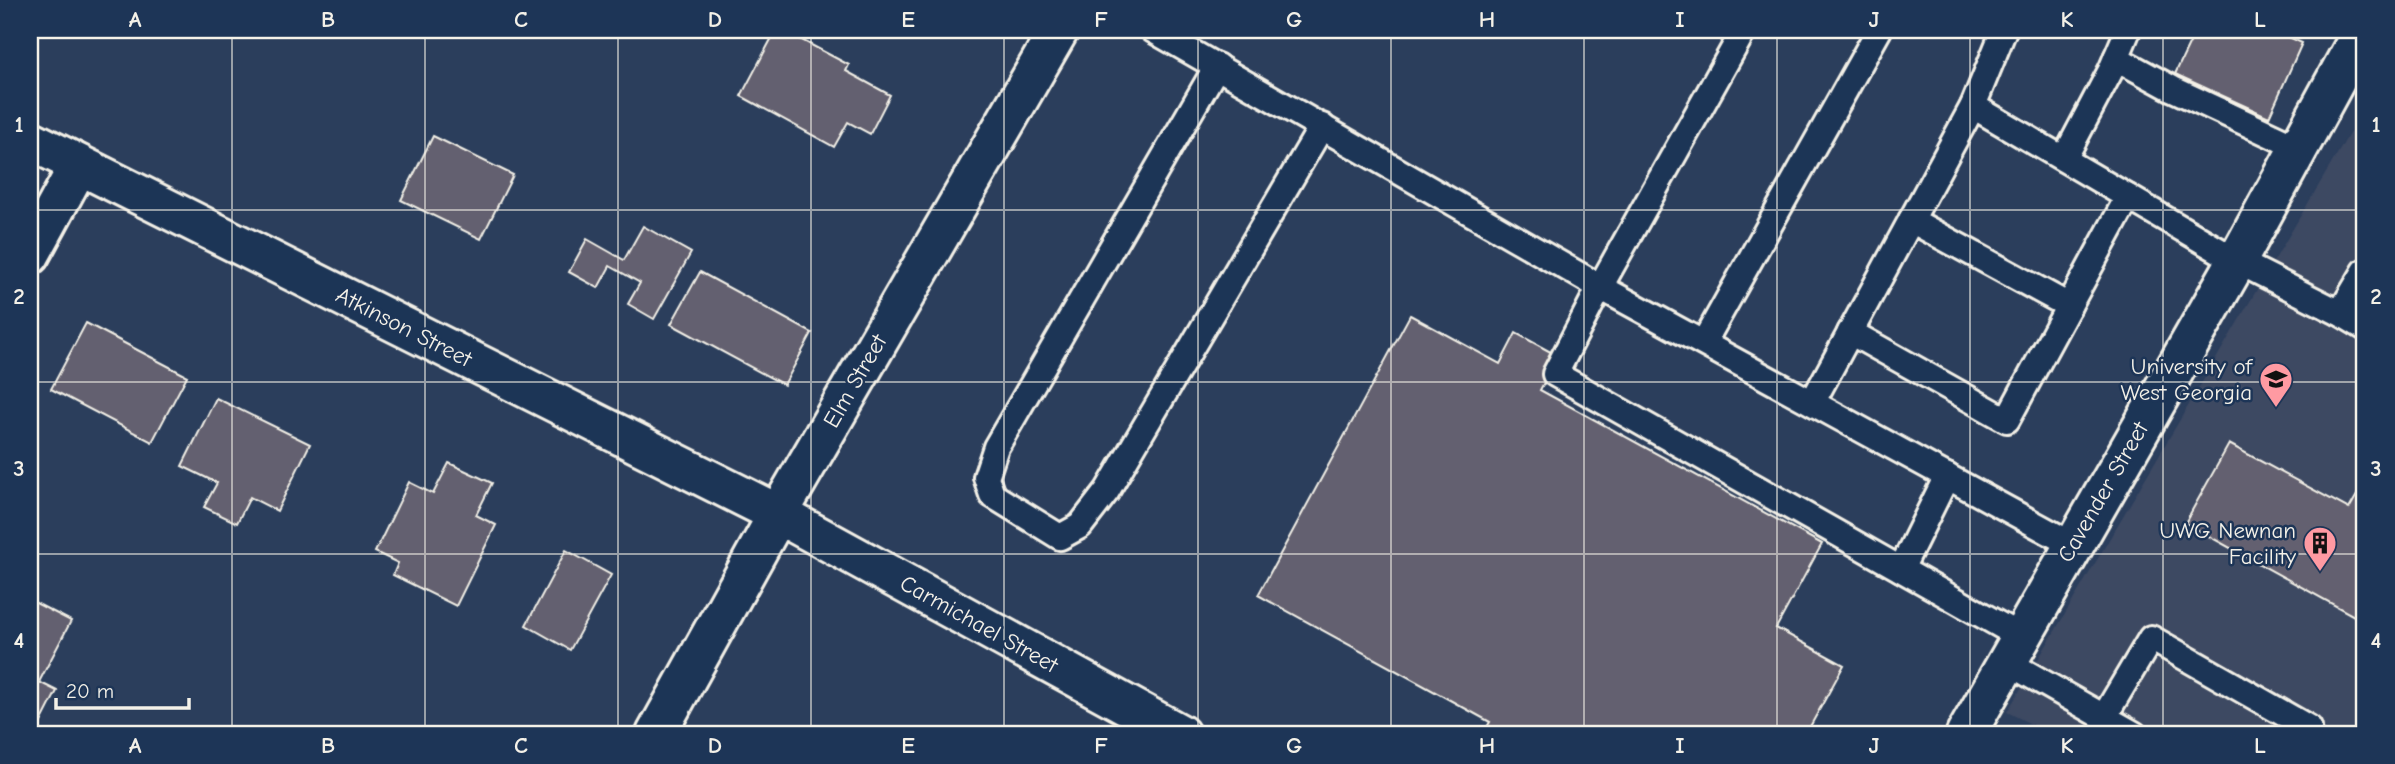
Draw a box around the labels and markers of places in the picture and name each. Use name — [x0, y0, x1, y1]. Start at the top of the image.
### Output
place label: University of West Georgia — [2120, 353, 2254, 406]
school or university icon: University of West Georgia — [2257, 360, 2295, 409]
place label: UWG Newnan Facility — [2159, 517, 2297, 570]
building icon: UWG Newnan Facility — [2301, 524, 2339, 573]

